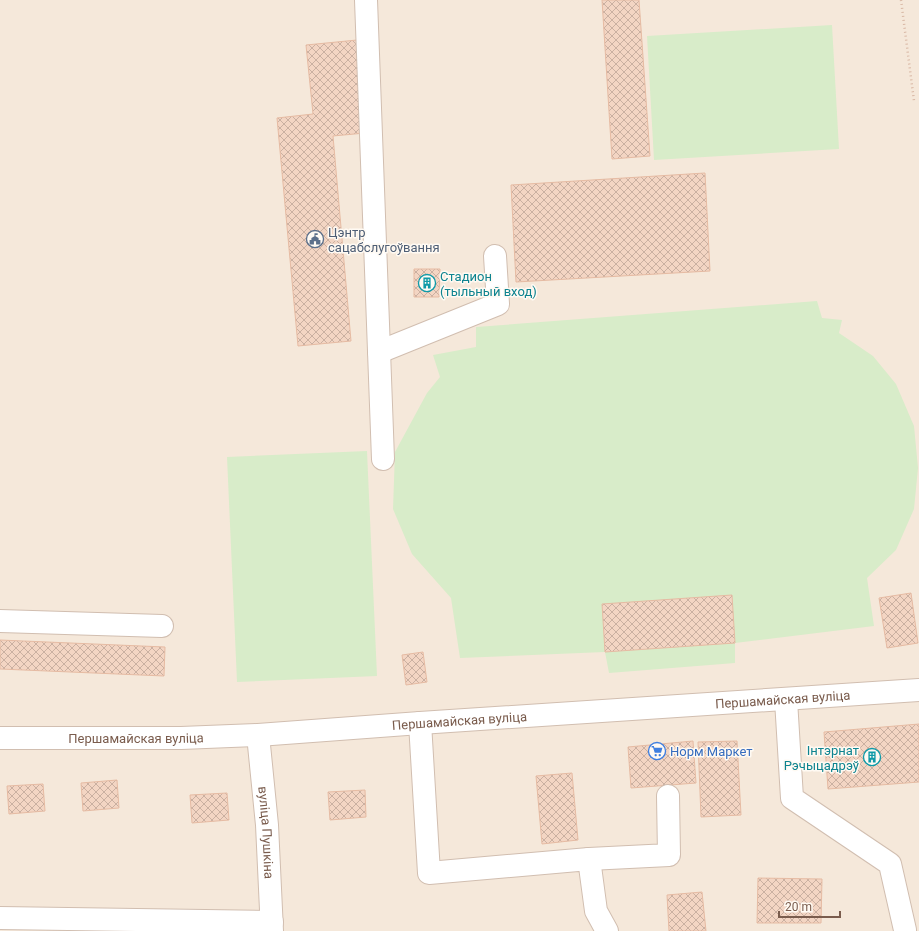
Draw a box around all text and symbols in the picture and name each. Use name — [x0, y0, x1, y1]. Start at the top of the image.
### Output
place label: Цэнтр сацабслугоўвання — [328, 225, 440, 255]
public building icon: Цэнтр сацабслугоўвання — [305, 229, 325, 249]
place label: Стадион (тыльный вход) — [440, 269, 537, 299]
building icon: Стадион (тыльный вход) — [417, 273, 437, 293]
street label: Першамайская вуліца — [715, 688, 851, 711]
street label: Першамайская вуліца — [391, 709, 527, 733]
street label: Першамайская вуліца — [68, 730, 204, 746]
supermarket icon: Норм Маркет — [647, 741, 667, 761]
place label: Інтэрнат Рэчыцадрэў — [784, 743, 859, 773]
place label: Норм Маркет — [670, 744, 753, 759]
building icon: Інтэрнат Рэчыцадрэў — [862, 747, 882, 767]
street label: вуліца Пушкіна — [255, 786, 277, 879]
scale bar — [779, 893, 840, 919]
text: 20 m — [785, 900, 812, 914]

